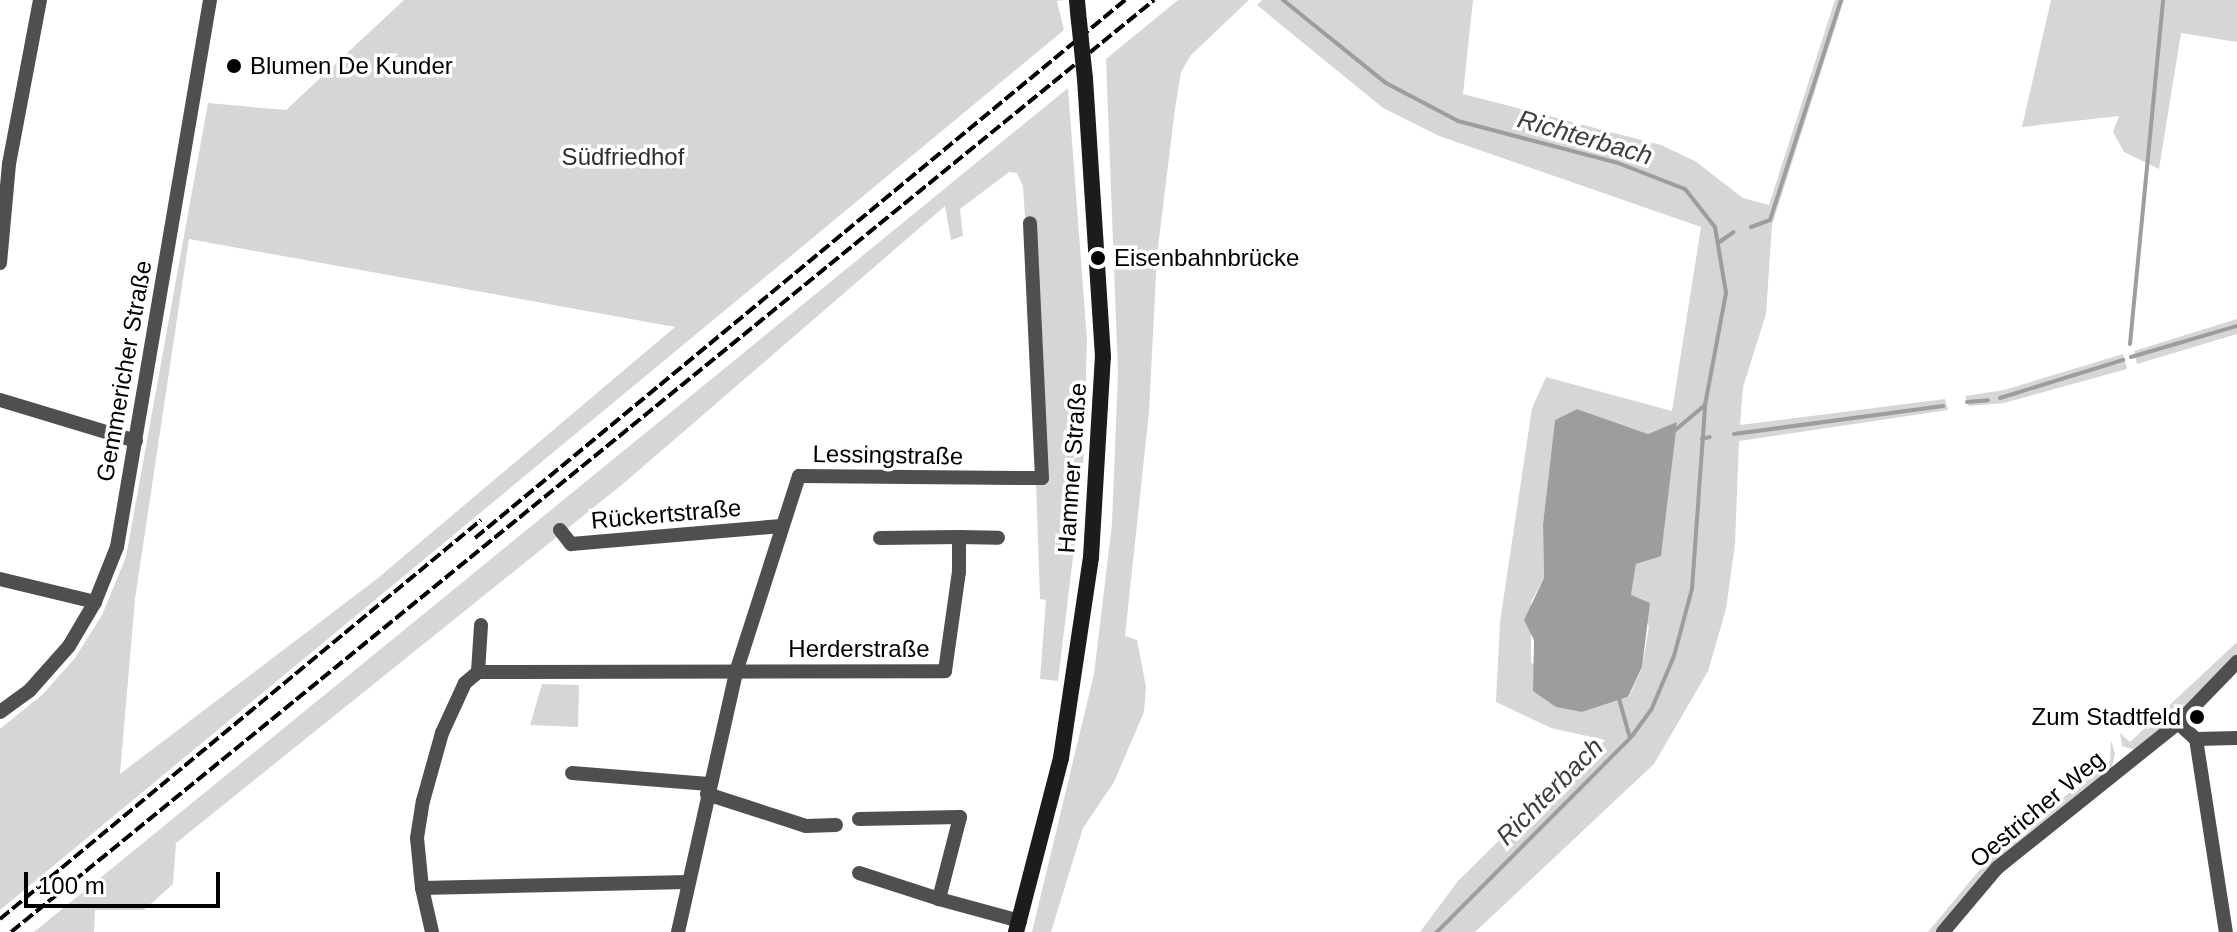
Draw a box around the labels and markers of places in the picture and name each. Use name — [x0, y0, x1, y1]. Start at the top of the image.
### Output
place label: Blumen De Kunder — [250, 52, 453, 80]
marker: Blumen De Kunder — [225, 57, 243, 75]
place label: Eisenbahnbrücke — [1114, 244, 1299, 272]
marker: Eisenbahnbrücke — [1089, 249, 1107, 267]
place label: Zum Stadtfeld — [2032, 703, 2181, 731]
marker: Zum Stadtfeld — [2188, 708, 2206, 726]

